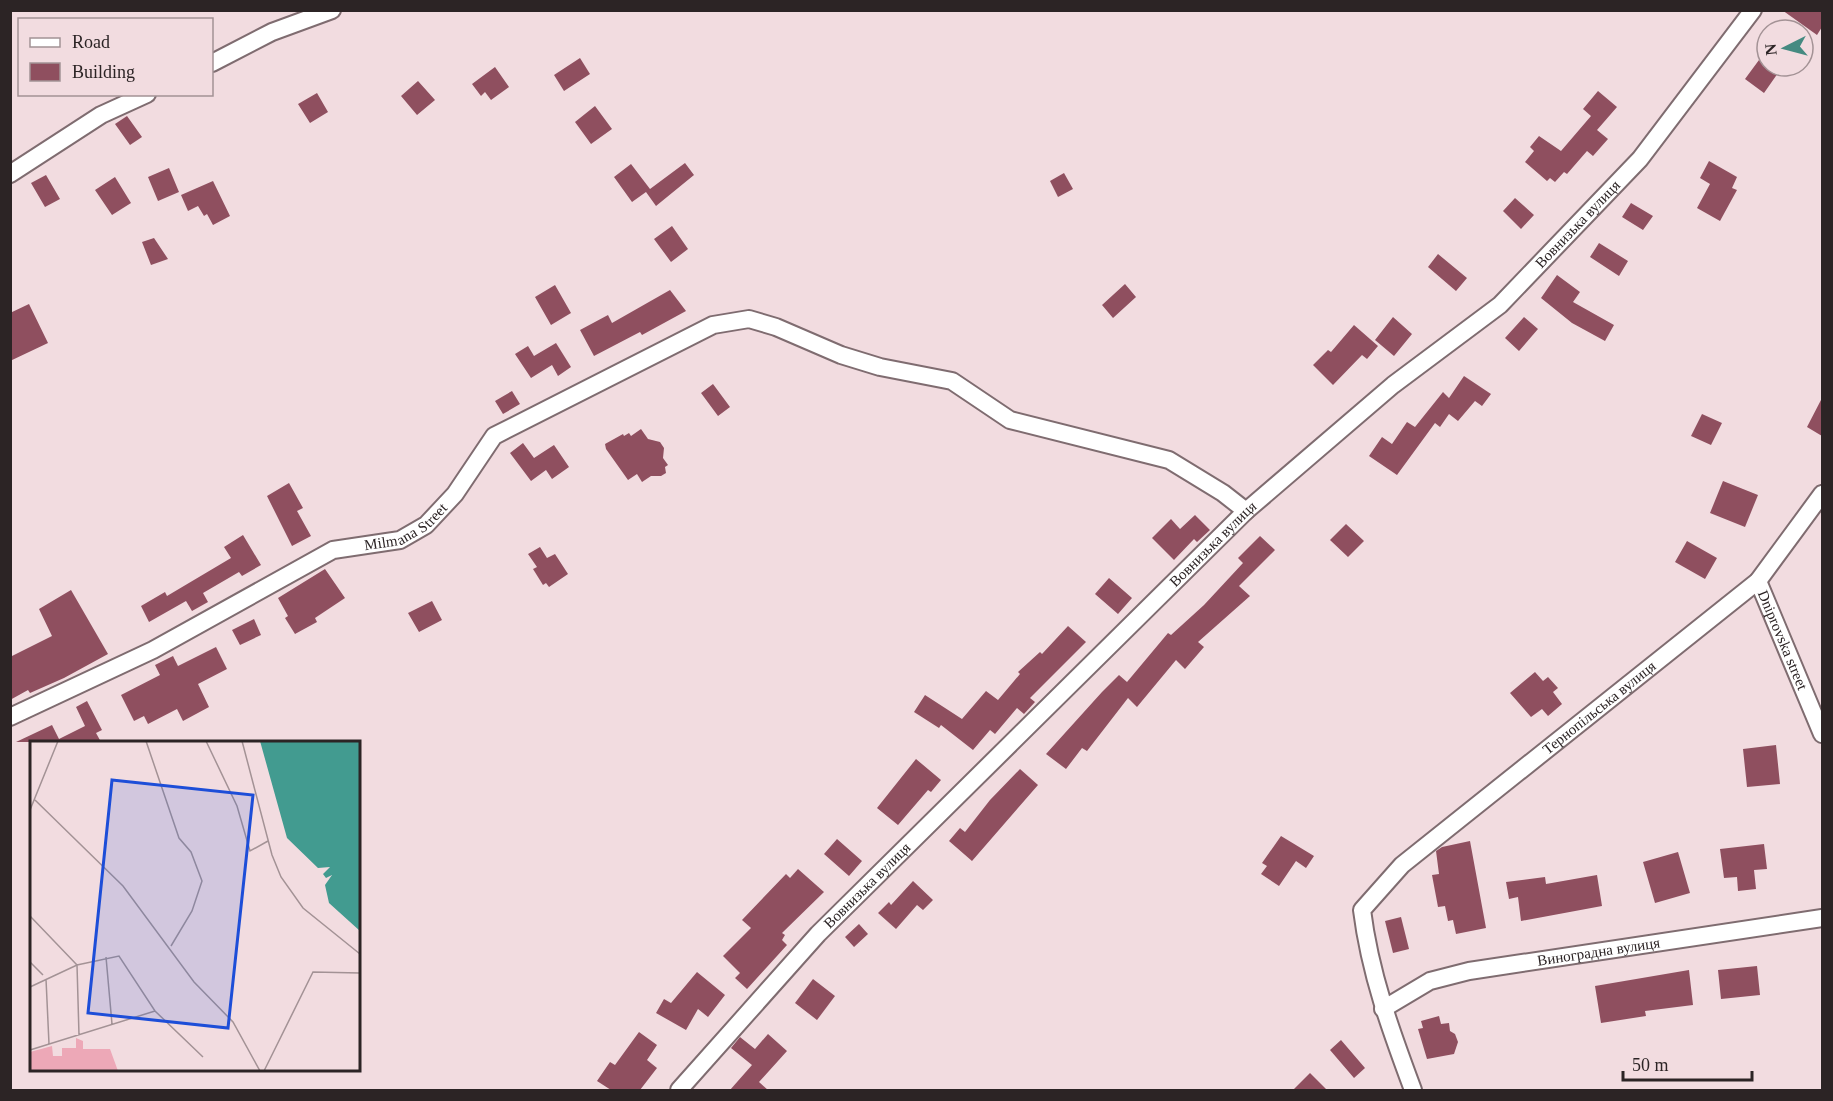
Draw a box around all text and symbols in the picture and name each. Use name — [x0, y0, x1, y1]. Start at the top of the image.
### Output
legend — [18, 18, 213, 96]
north arrow — [1755, 18, 1815, 78]
text: Road — [72, 32, 110, 52]
text: N — [1761, 42, 1780, 56]
text: Building — [72, 62, 135, 82]
street label: Вовнизька вулиця — [1532, 177, 1623, 271]
street label: Вовнизька вулиця — [1166, 498, 1259, 590]
street label: Milmana Street — [363, 499, 451, 553]
street label: Dniprovska street — [1755, 588, 1811, 693]
street label: Тернопільська вулиця — [1540, 658, 1659, 758]
inset map — [30, 741, 360, 1071]
street label: Вовнизька вулиця — [821, 839, 914, 932]
street label: Виноградна вулиця — [1536, 934, 1661, 969]
scale bar — [1623, 1044, 1752, 1082]
text: 50 m — [1632, 1055, 1669, 1075]

